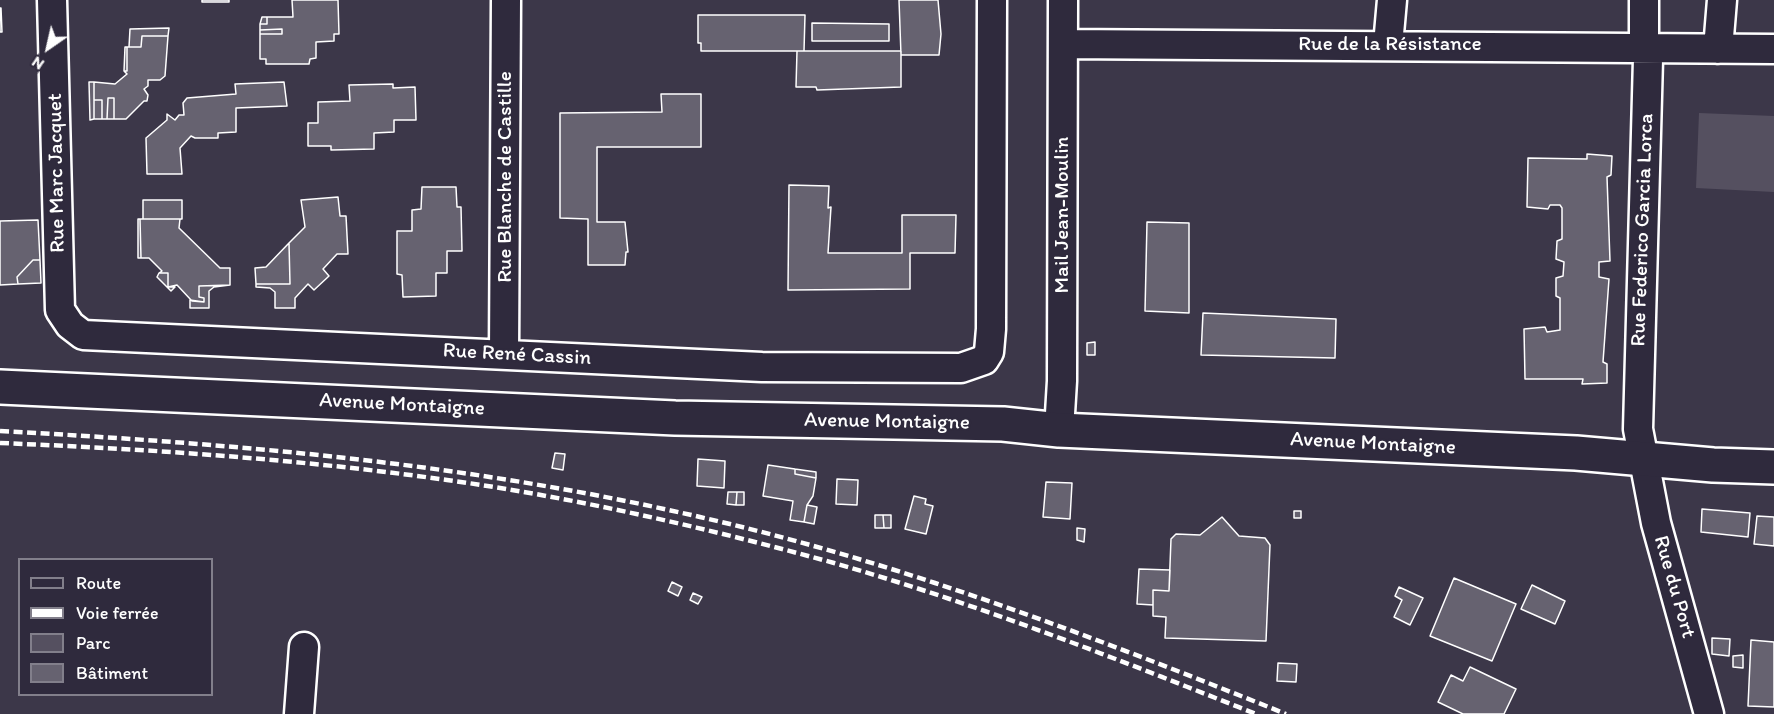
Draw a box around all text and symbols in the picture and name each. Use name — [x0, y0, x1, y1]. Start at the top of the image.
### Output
north arrow — [18, 18, 78, 78]
street label: Rue de la Résistance — [1298, 32, 1482, 58]
text: N — [28, 52, 47, 74]
street label: Rue Blanche de Castille — [493, 71, 519, 283]
street label: Rue Marc Jacquet — [43, 93, 71, 253]
street label: Rue Federico Garcia Lorca — [1626, 113, 1660, 347]
street label: Mail Jean-Moulin — [1050, 137, 1076, 293]
street label: Rue René Cassin — [442, 339, 592, 371]
street label: Avenue Montaigne — [319, 388, 485, 422]
street label: Avenue Montaigne — [804, 408, 970, 436]
street label: Avenue Montaigne — [1290, 427, 1456, 461]
street label: Rue du Port — [1647, 533, 1701, 641]
legend — [18, 558, 213, 696]
text: Route — [76, 572, 121, 594]
text: Voie ferrée — [76, 602, 158, 624]
text: Parc — [76, 632, 110, 654]
text: Bâtiment — [76, 662, 148, 684]

